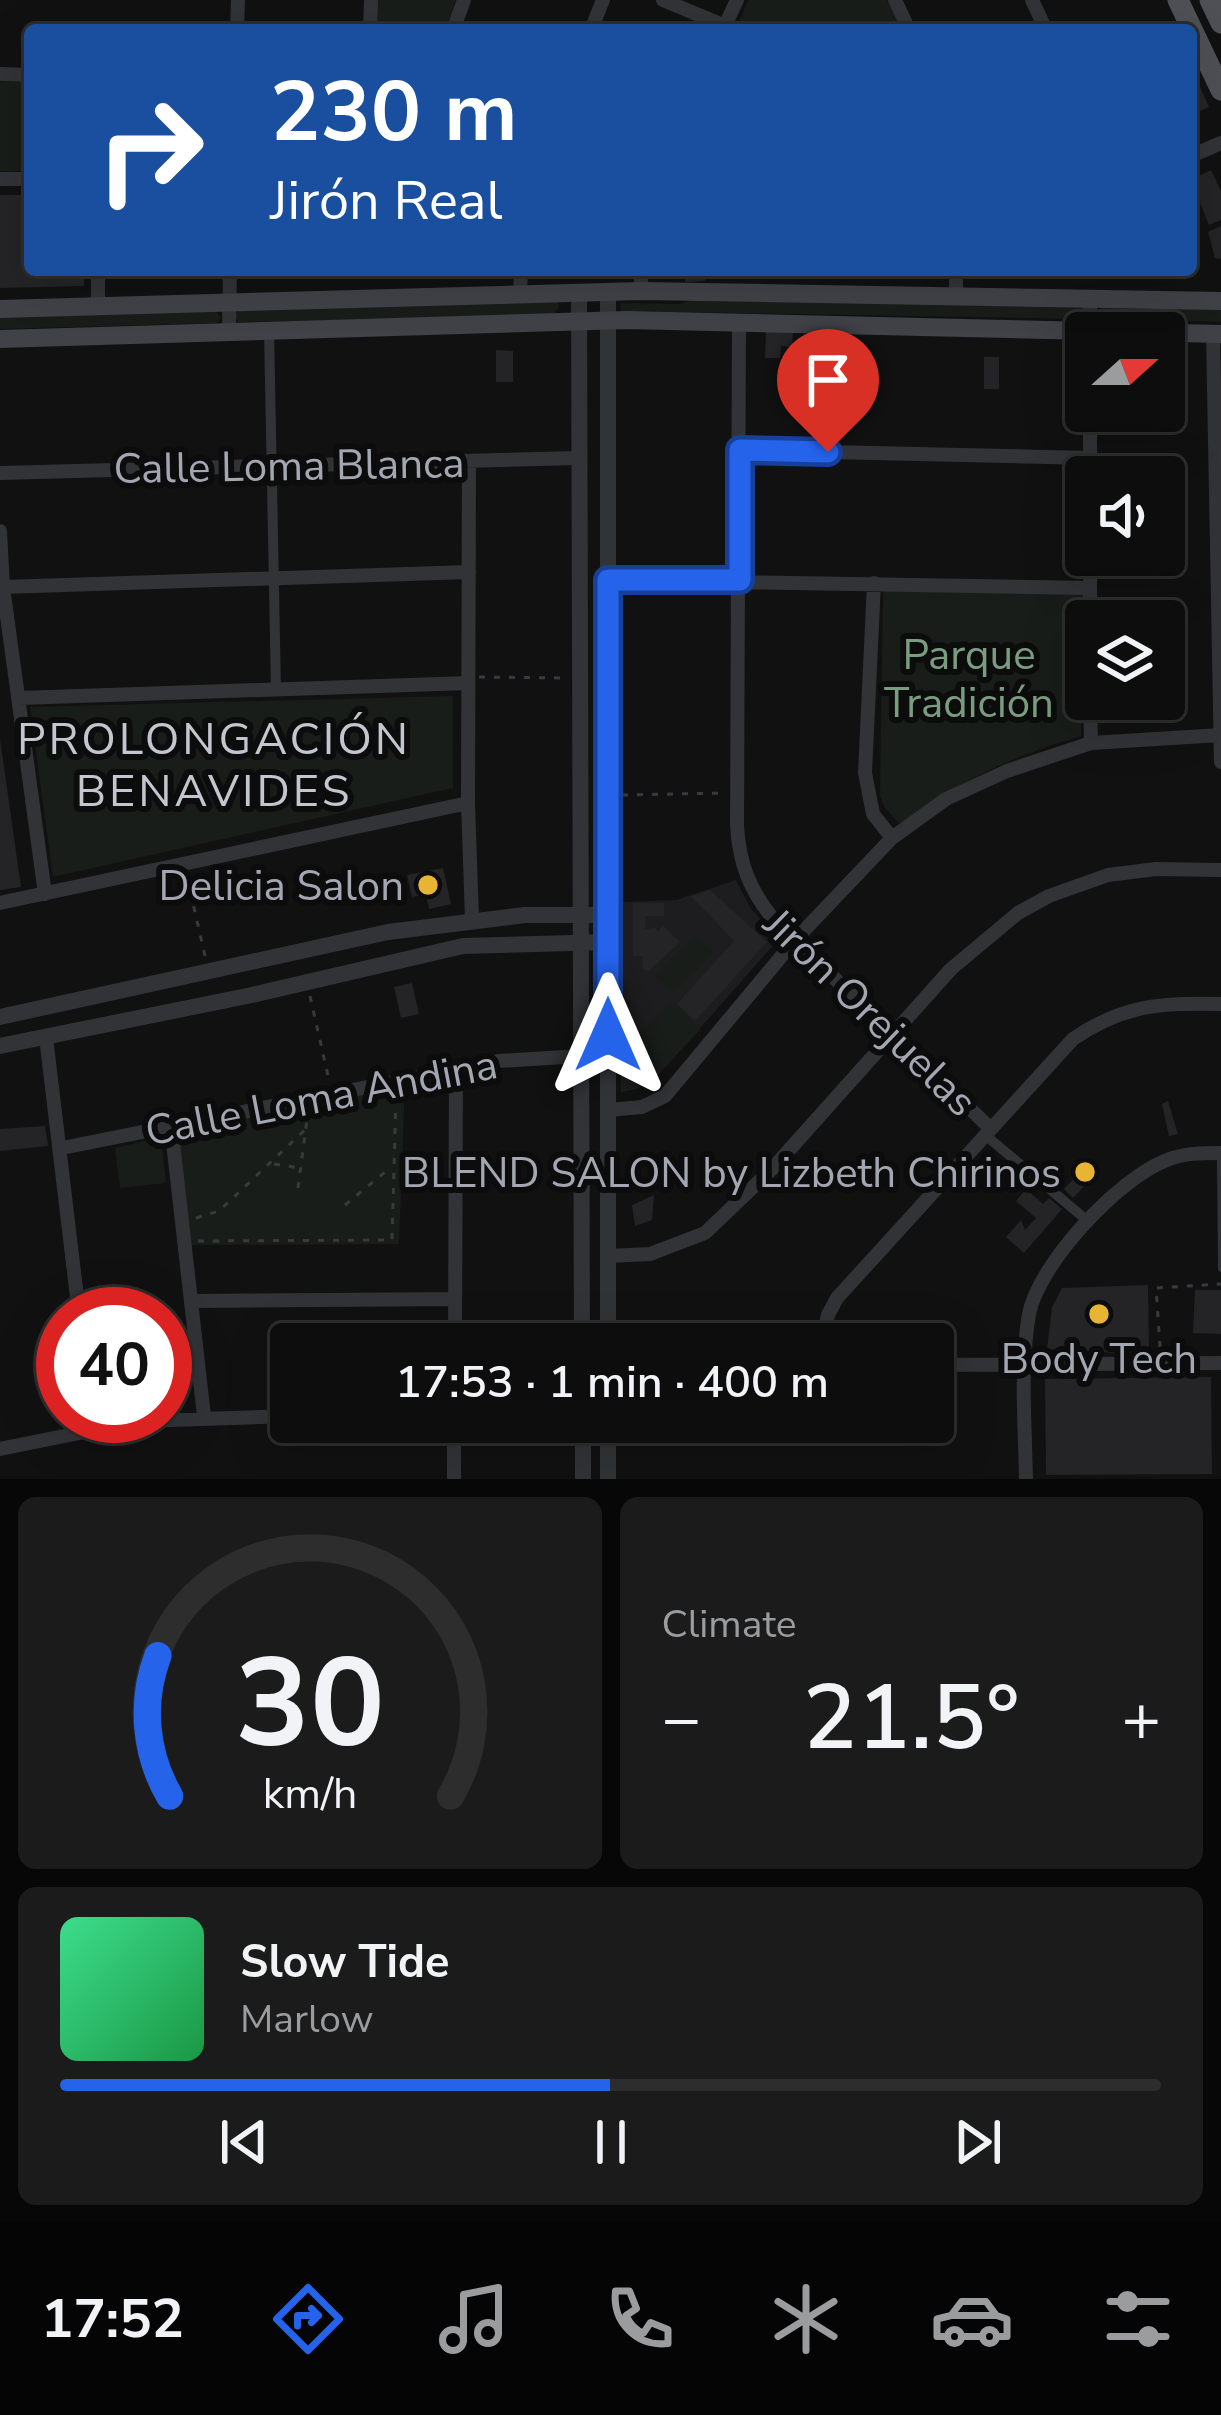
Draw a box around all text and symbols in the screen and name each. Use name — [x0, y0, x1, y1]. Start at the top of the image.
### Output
text: 230 m — [270, 55, 518, 170]
icon: right — [72, 72, 228, 228]
text: Jirón Real — [270, 164, 502, 238]
north arrow — [1065, 312, 1185, 432]
map controls — [1065, 312, 1185, 720]
pin — [777, 329, 879, 452]
icon: arrive — [795, 347, 861, 413]
street label: Calle Loma Blanca — [113, 435, 465, 498]
button: sound — [1065, 456, 1185, 576]
button: layers — [1065, 600, 1185, 720]
park label: Parque Tradición — [884, 627, 1054, 732]
district label: PROLONGACIÓN BENAVIDES — [17, 709, 411, 822]
place label: Delicia Salon — [159, 858, 404, 915]
marker: Delicia Salon — [415, 872, 441, 898]
street label: Jirón Orejuelas — [750, 896, 989, 1130]
position arrow — [545, 972, 671, 1098]
street label: Calle Loma Andina — [140, 1036, 502, 1161]
place label: BLEND SALON by Lizbeth Chirinos — [402, 1145, 1061, 1202]
marker: BLEND SALON by Lizbeth Chirinos — [1072, 1159, 1098, 1185]
speed limit sign: 40 — [36, 1287, 192, 1443]
marker: Body Tech — [1086, 1301, 1112, 1327]
place label: Body Tech — [1001, 1331, 1197, 1388]
text: 17:53 · 1 min · 400 m — [395, 1352, 829, 1413]
text: Climate — [662, 1598, 797, 1651]
text: 30 — [235, 1619, 385, 1789]
text: 21.5° — [803, 1657, 1020, 1780]
text: − — [662, 1674, 701, 1764]
text: + — [1121, 1674, 1161, 1764]
text: km/h — [262, 1765, 357, 1823]
text: Slow Tide — [240, 1932, 449, 1993]
text: Marlow — [240, 1993, 374, 2046]
icon: previous — [211, 2109, 277, 2175]
icon: pause — [578, 2109, 644, 2175]
icon: next — [945, 2109, 1011, 2175]
icon: directions — [266, 2277, 350, 2361]
icon: music — [432, 2277, 516, 2361]
icon: phone — [598, 2277, 682, 2361]
icon: climate — [764, 2277, 848, 2361]
icon: car — [930, 2277, 1014, 2361]
icon: filters — [1096, 2277, 1180, 2361]
text: 17:52 — [41, 2282, 184, 2356]

